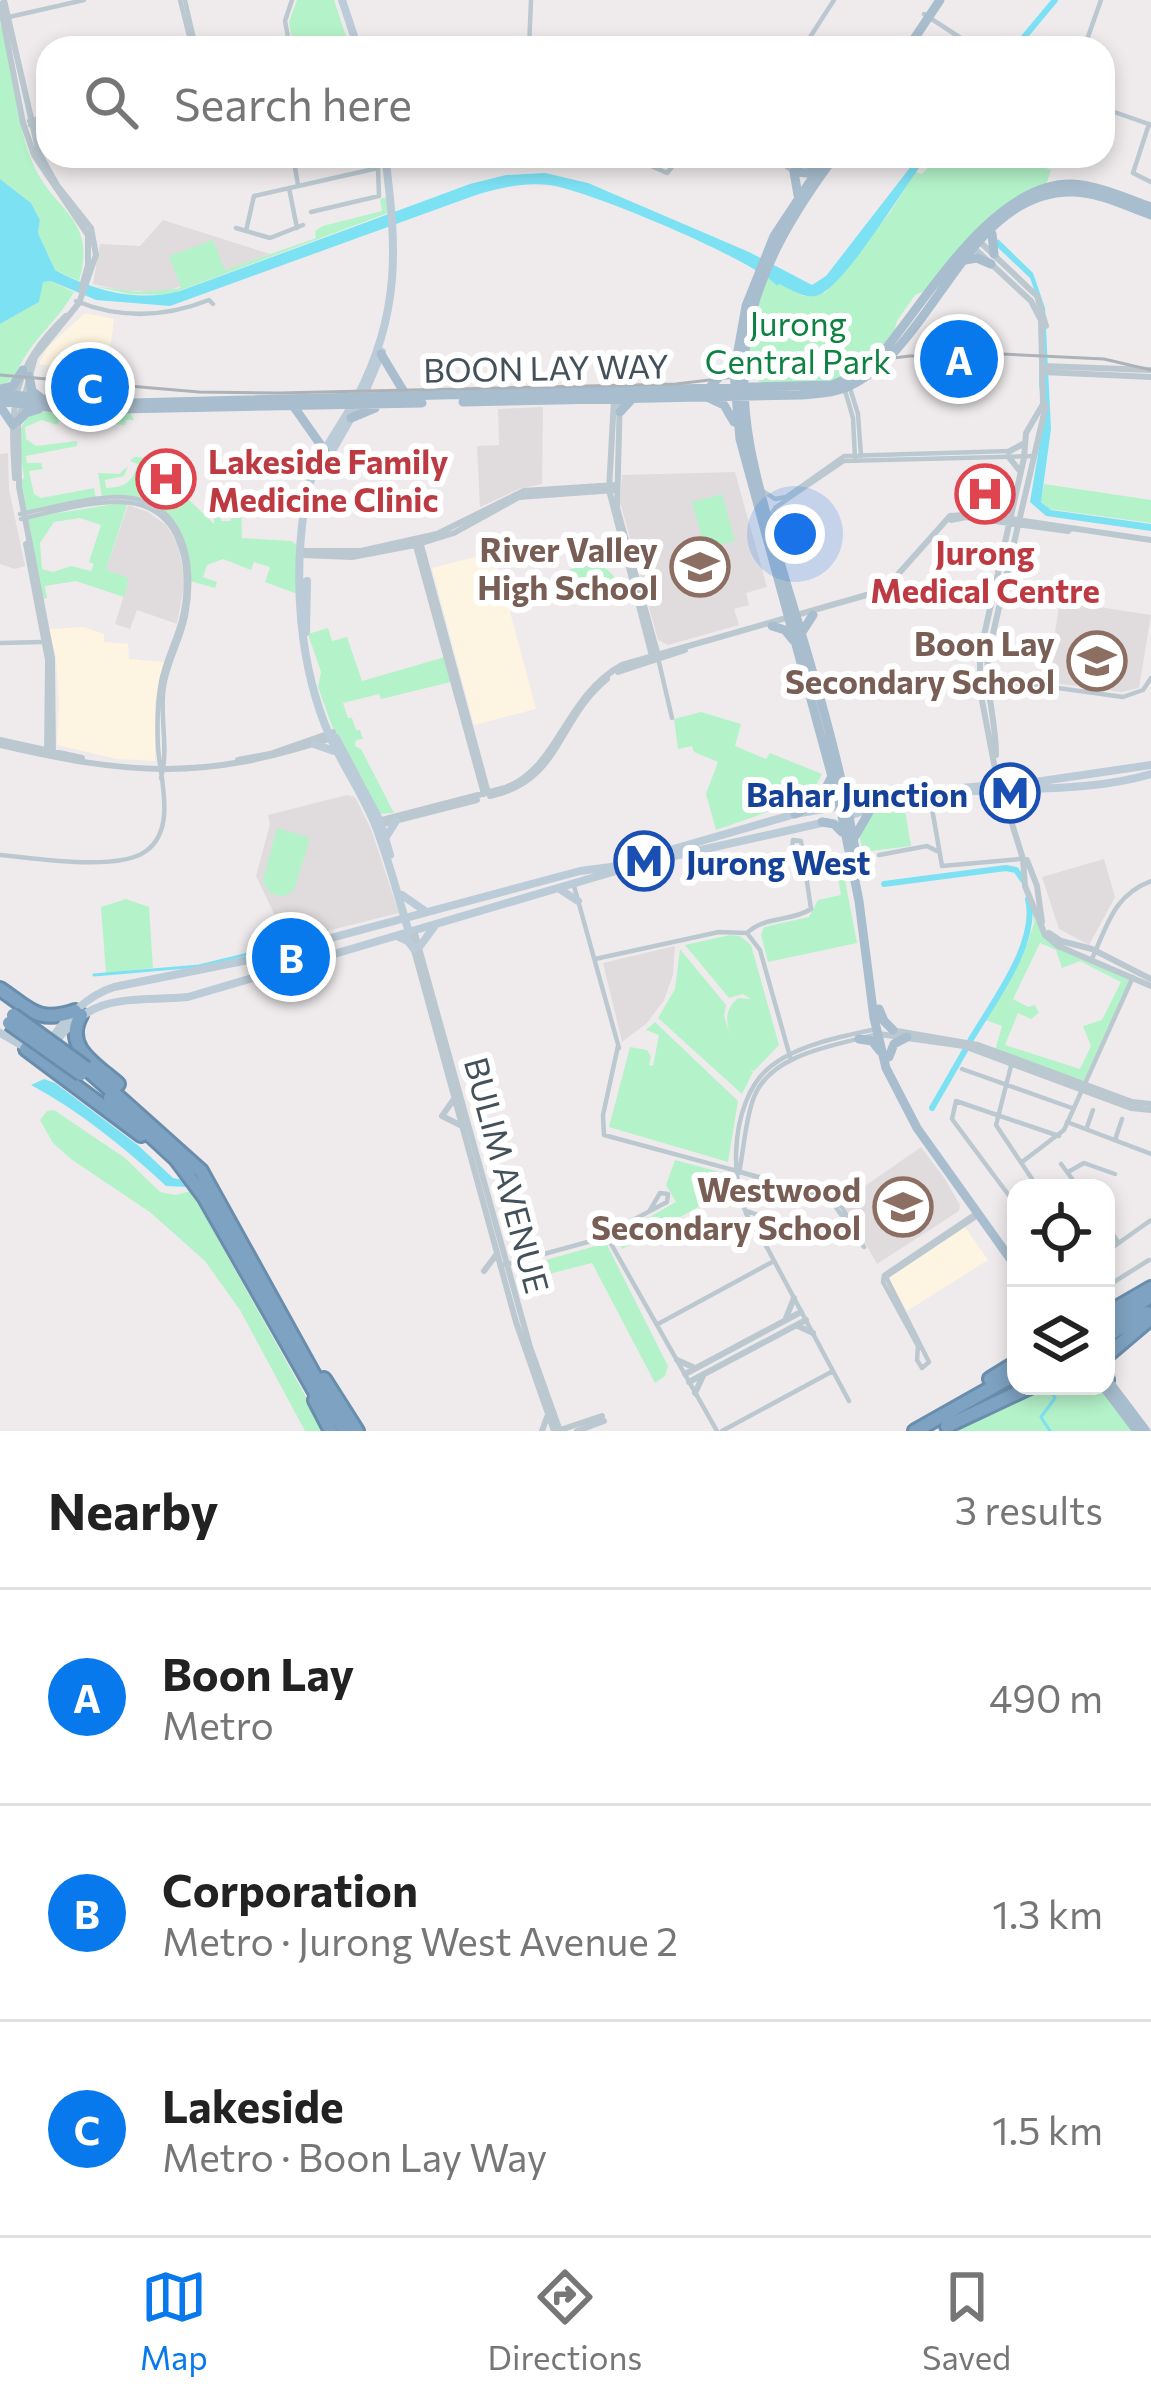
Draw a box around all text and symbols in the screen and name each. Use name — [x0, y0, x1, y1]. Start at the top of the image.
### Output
search box — [36, 36, 1115, 168]
icon: search — [78, 69, 144, 135]
text: Search here — [174, 75, 412, 130]
park label: Jurong Central Park — [705, 302, 891, 381]
pin: A — [920, 314, 998, 404]
pin: C — [51, 342, 129, 432]
street label: BOON LAY WAY — [423, 344, 669, 390]
place label: Lakeside Family Medicine Clinic — [208, 440, 448, 519]
hospital icon: Lakeside Family Medicine Clinic — [135, 448, 197, 510]
hospital icon: Jurong Medical Centre — [954, 463, 1016, 525]
your location — [765, 504, 825, 564]
place label: River Valley High School — [477, 528, 658, 607]
place label: Jurong Medical Centre — [870, 531, 1100, 610]
school or university icon: River Valley High School — [669, 536, 731, 598]
place label: Boon Lay Secondary School — [785, 622, 1055, 701]
school or university icon: Boon Lay Secondary School — [1066, 630, 1128, 692]
metro station icon: Bahar Junction — [979, 762, 1041, 824]
place label: Bahar Junction — [746, 773, 968, 814]
metro station icon: Jurong West — [613, 830, 675, 892]
place label: Jurong West — [686, 841, 871, 882]
pin: B — [252, 912, 330, 1002]
street label: BULIM AVENUE — [457, 1053, 559, 1297]
place label: Westwood Secondary School — [591, 1168, 861, 1247]
school or university icon: Westwood Secondary School — [872, 1176, 934, 1238]
map controls — [1007, 1179, 1115, 1395]
button: locate — [1007, 1179, 1115, 1287]
button: layers — [1007, 1287, 1115, 1395]
text: Nearby — [48, 1478, 218, 1541]
text: 3 results — [955, 1485, 1103, 1533]
text: Boon Lay — [162, 1645, 354, 1700]
text: A — [73, 1673, 101, 1721]
text: 490 m — [989, 1673, 1103, 1721]
text: Metro — [162, 1700, 274, 1748]
text: Corporation — [162, 1861, 418, 1916]
text: B — [74, 1889, 100, 1937]
text: 1.3 km — [992, 1889, 1103, 1937]
text: Metro · Jurong West Avenue 2 — [162, 1916, 678, 1964]
text: Lakeside — [162, 2077, 344, 2132]
text: C — [74, 2105, 100, 2153]
text: 1.5 km — [992, 2105, 1103, 2153]
text: Metro · Boon Lay Way — [162, 2132, 547, 2180]
tab: Map — [140, 2264, 208, 2377]
tab: Directions — [488, 2264, 642, 2377]
tab: Saved — [922, 2264, 1011, 2377]

